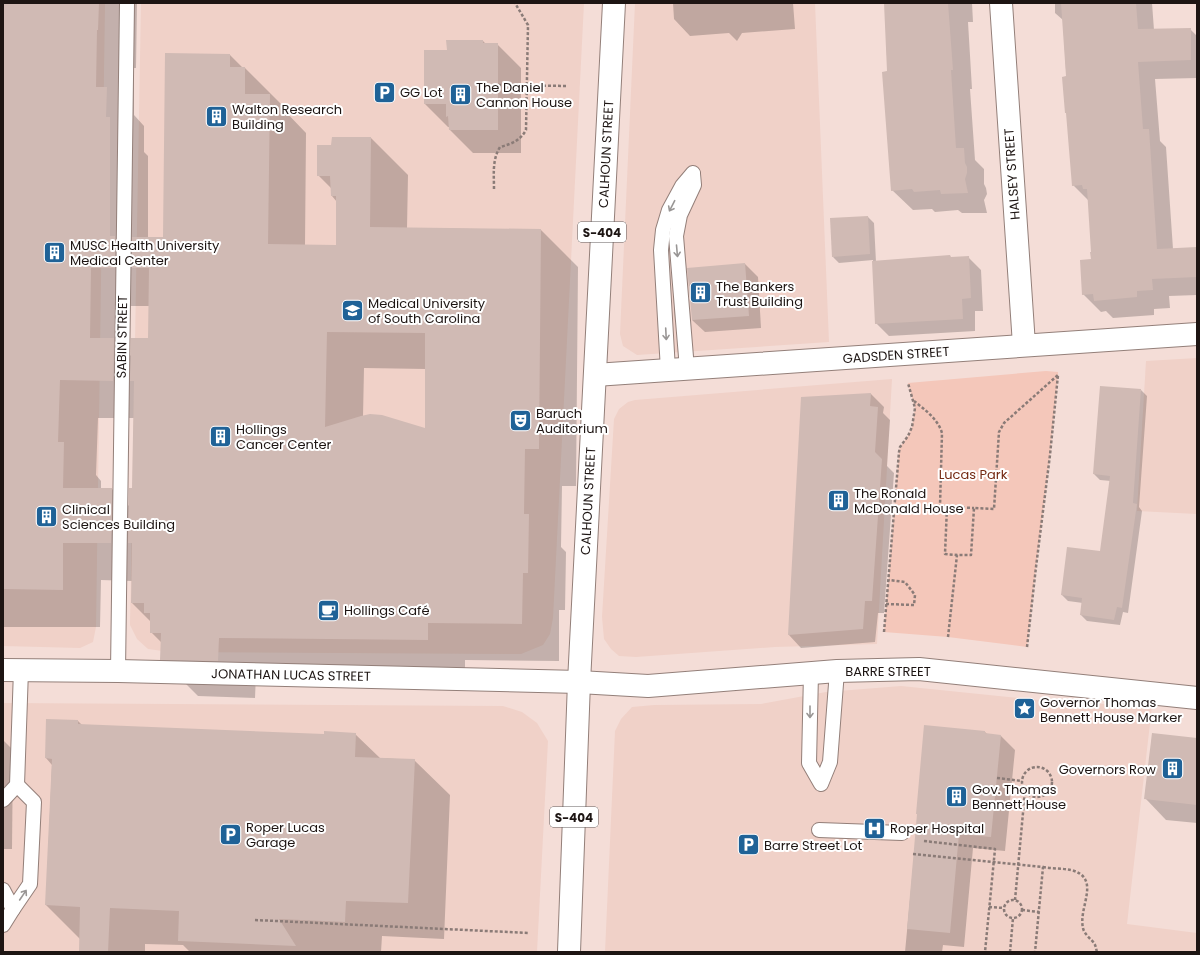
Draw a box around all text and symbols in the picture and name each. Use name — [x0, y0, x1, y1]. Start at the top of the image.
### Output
place label: The Daniel Cannon House — [476, 78, 572, 112]
parking icon: GG Lot — [371, 79, 397, 105]
building icon: The Daniel Cannon House — [448, 81, 474, 107]
place label: GG Lot — [400, 83, 443, 102]
place label: Walton Research Building — [232, 100, 342, 134]
street label: CALHOUN STREET — [594, 100, 618, 208]
building icon: Walton Research Building — [204, 103, 230, 129]
street label: HALSEY STREET — [999, 128, 1025, 220]
one-way arrow — [668, 199, 675, 211]
road number: S-404 — [578, 222, 626, 242]
place label: MUSC Health University Medical Center — [70, 236, 220, 270]
building icon: MUSC Health University Medical Center — [42, 239, 68, 265]
one-way arrow — [673, 244, 681, 257]
place label: The Bankers Trust Building — [716, 277, 803, 311]
building icon: The Bankers Trust Building — [688, 280, 714, 306]
place label: Medical University of South Carolina — [368, 294, 486, 328]
street label: SABIN STREET — [112, 295, 132, 379]
school or university icon: Medical University of South Carolina — [339, 297, 365, 323]
one-way arrow — [662, 327, 670, 340]
street label: GADSDEN STREET — [842, 342, 950, 368]
place label: Baruch Auditorium — [536, 404, 608, 438]
theatre icon: Baruch Auditorium — [507, 407, 533, 433]
place label: Hollings Cancer Center — [236, 420, 332, 454]
building icon: Hollings Cancer Center — [208, 423, 234, 449]
street label: CALHOUN STREET — [576, 447, 600, 555]
park label: Lucas Park — [939, 465, 1008, 484]
place label: The Ronald McDonald House — [854, 484, 964, 518]
building icon: The Ronald McDonald House — [825, 487, 851, 513]
place label: Clinical Sciences Building — [62, 500, 175, 534]
building icon: Clinical Sciences Building — [34, 503, 60, 529]
cafe icon: Hollings Café — [316, 597, 342, 623]
place label: Hollings Café — [344, 601, 429, 620]
street label: BARRE STREET — [845, 662, 931, 681]
street label: JONATHAN LUCAS STREET — [211, 664, 371, 686]
place label: Governor Thomas Bennett House Marker — [1040, 693, 1182, 727]
place icon: Governor Thomas Bennett House Marker — [1011, 696, 1037, 722]
one-way arrow — [806, 705, 814, 718]
building icon: Governors Row — [1159, 756, 1185, 782]
place label: Governors Row — [1059, 760, 1156, 779]
place label: Gov. Thomas Bennett House — [972, 780, 1066, 814]
building icon: Gov. Thomas Bennett House — [944, 783, 970, 809]
road number: S-404 — [550, 807, 598, 827]
hospital icon: Roper Hospital — [861, 815, 887, 841]
place label: Roper Lucas Garage — [246, 818, 325, 852]
place label: Roper Hospital — [890, 819, 984, 838]
parking icon: Roper Lucas Garage — [217, 821, 243, 847]
parking icon: Barre Street Lot — [735, 832, 761, 858]
place label: Barre Street Lot — [764, 836, 862, 855]
one-way arrow — [19, 890, 27, 901]

